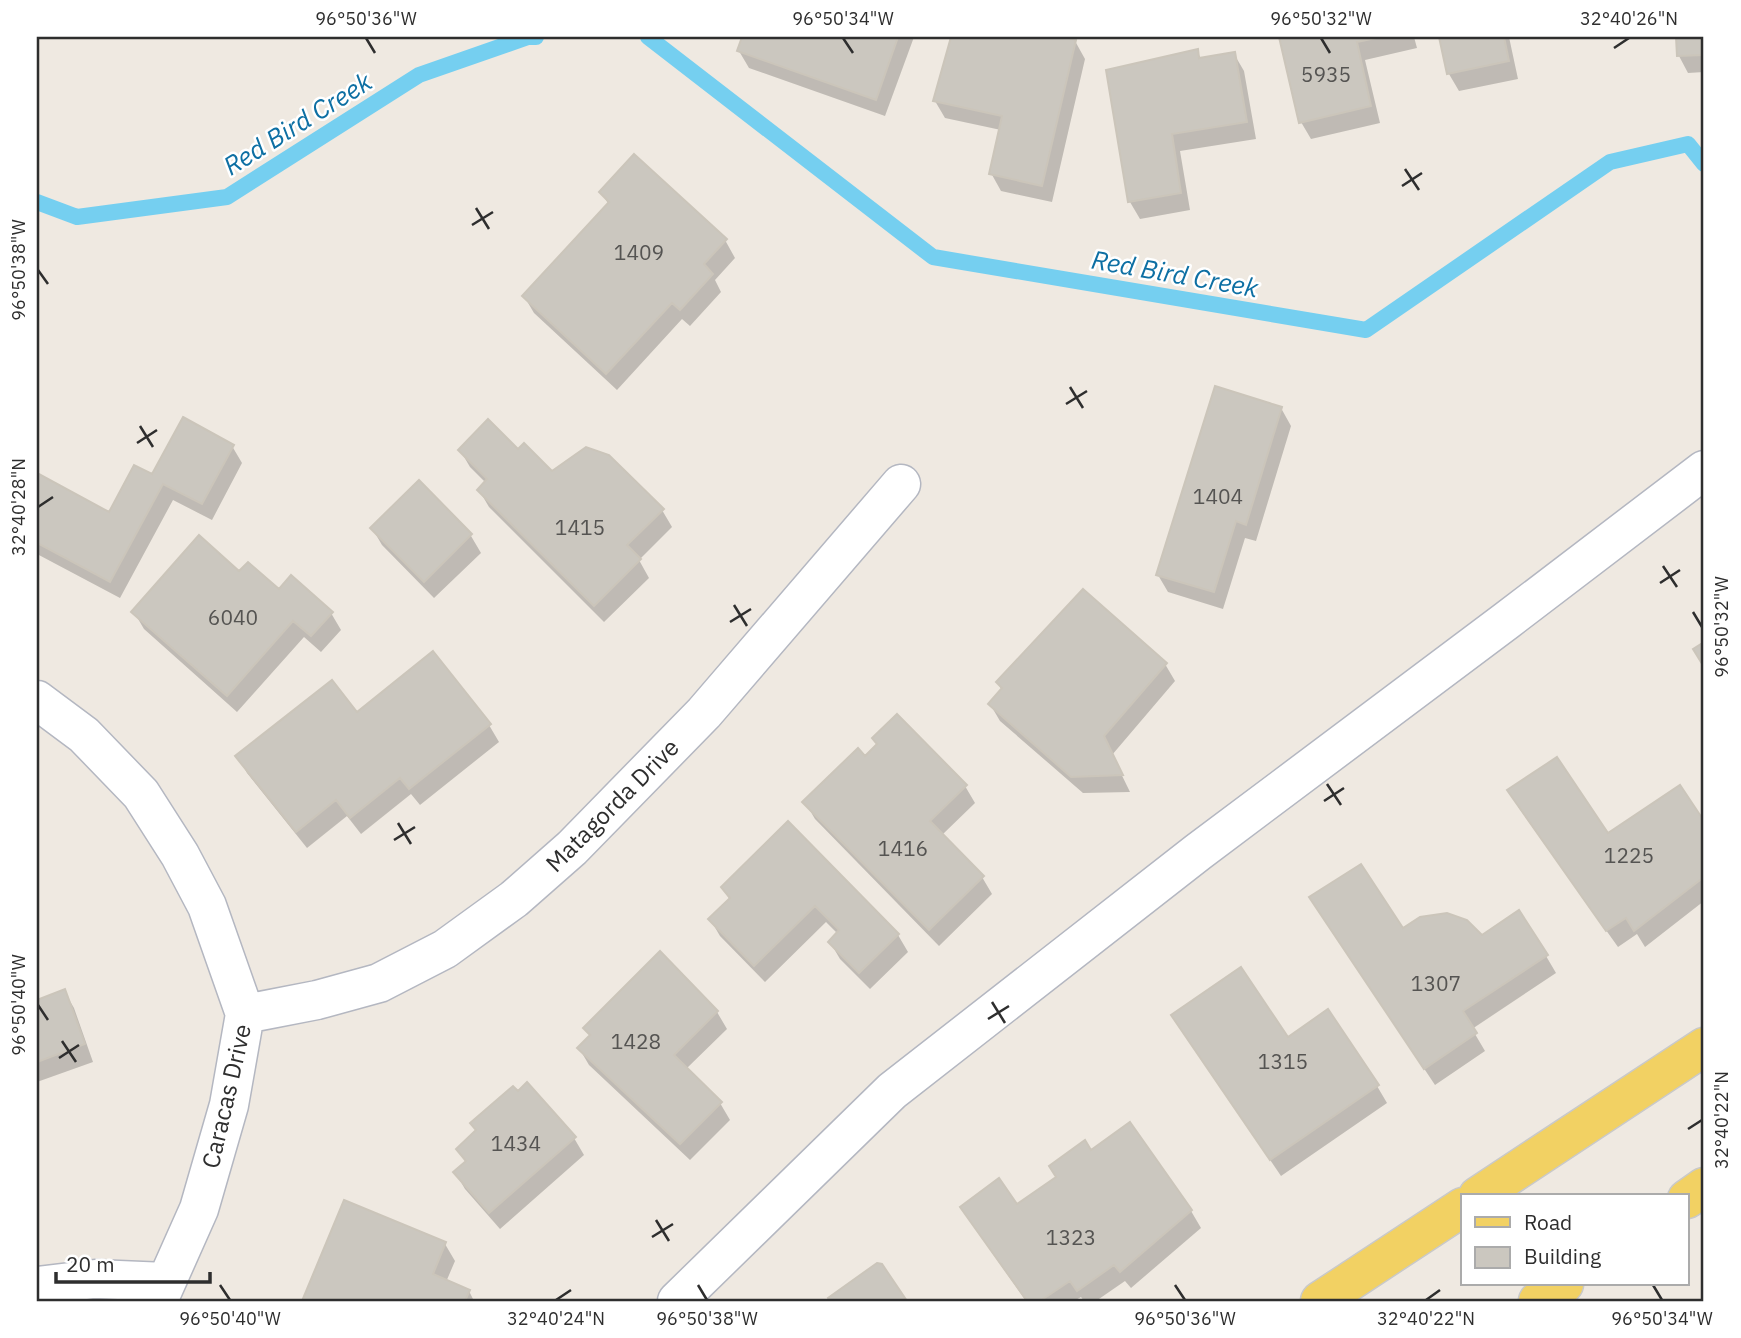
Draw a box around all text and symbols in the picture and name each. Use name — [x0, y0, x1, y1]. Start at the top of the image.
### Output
text: 96°50'36"W — [315, 7, 417, 30]
text: 96°50'34"W — [792, 7, 894, 30]
text: 96°50'32"W — [1270, 7, 1372, 30]
text: 32°40'26"N — [1580, 7, 1678, 30]
house number: 5935 — [1301, 60, 1351, 88]
water label: Red Bird Creek — [216, 64, 378, 182]
text: 96°50'38"W — [7, 219, 30, 321]
house number: 1409 — [614, 238, 664, 266]
water label: Red Bird Creek — [1089, 242, 1262, 304]
text: 32°40'28"N — [7, 458, 30, 556]
house number: 1404 — [1193, 482, 1243, 510]
house number: 1415 — [555, 513, 605, 541]
text: 96°50'32"W — [1710, 576, 1733, 678]
house number: 6040 — [208, 603, 258, 631]
street label: Matagorda Drive — [538, 731, 686, 879]
house number: 1416 — [878, 834, 928, 862]
house number: 1225 — [1604, 841, 1654, 869]
text: 96°50'40"W — [7, 954, 30, 1056]
house number: 1307 — [1411, 969, 1461, 997]
street label: Caracas Drive — [194, 1021, 258, 1171]
house number: 1428 — [611, 1027, 661, 1055]
house number: 1315 — [1258, 1047, 1308, 1075]
text: 32°40'22"N — [1710, 1071, 1733, 1169]
house number: 1434 — [491, 1129, 541, 1157]
legend — [1461, 1194, 1688, 1286]
text: Road — [1524, 1208, 1572, 1236]
house number: 1323 — [1046, 1223, 1096, 1251]
scale bar — [56, 1240, 210, 1284]
text: Building — [1524, 1242, 1601, 1270]
text: 20 m — [66, 1250, 115, 1278]
text: 96°50'40"W — [179, 1307, 281, 1330]
text: 32°40'24"N — [507, 1307, 605, 1330]
text: 96°50'38"W — [656, 1307, 758, 1330]
text: 96°50'36"W — [1134, 1307, 1236, 1330]
text: 32°40'22"N — [1377, 1307, 1475, 1330]
text: 96°50'34"W — [1611, 1307, 1713, 1330]

